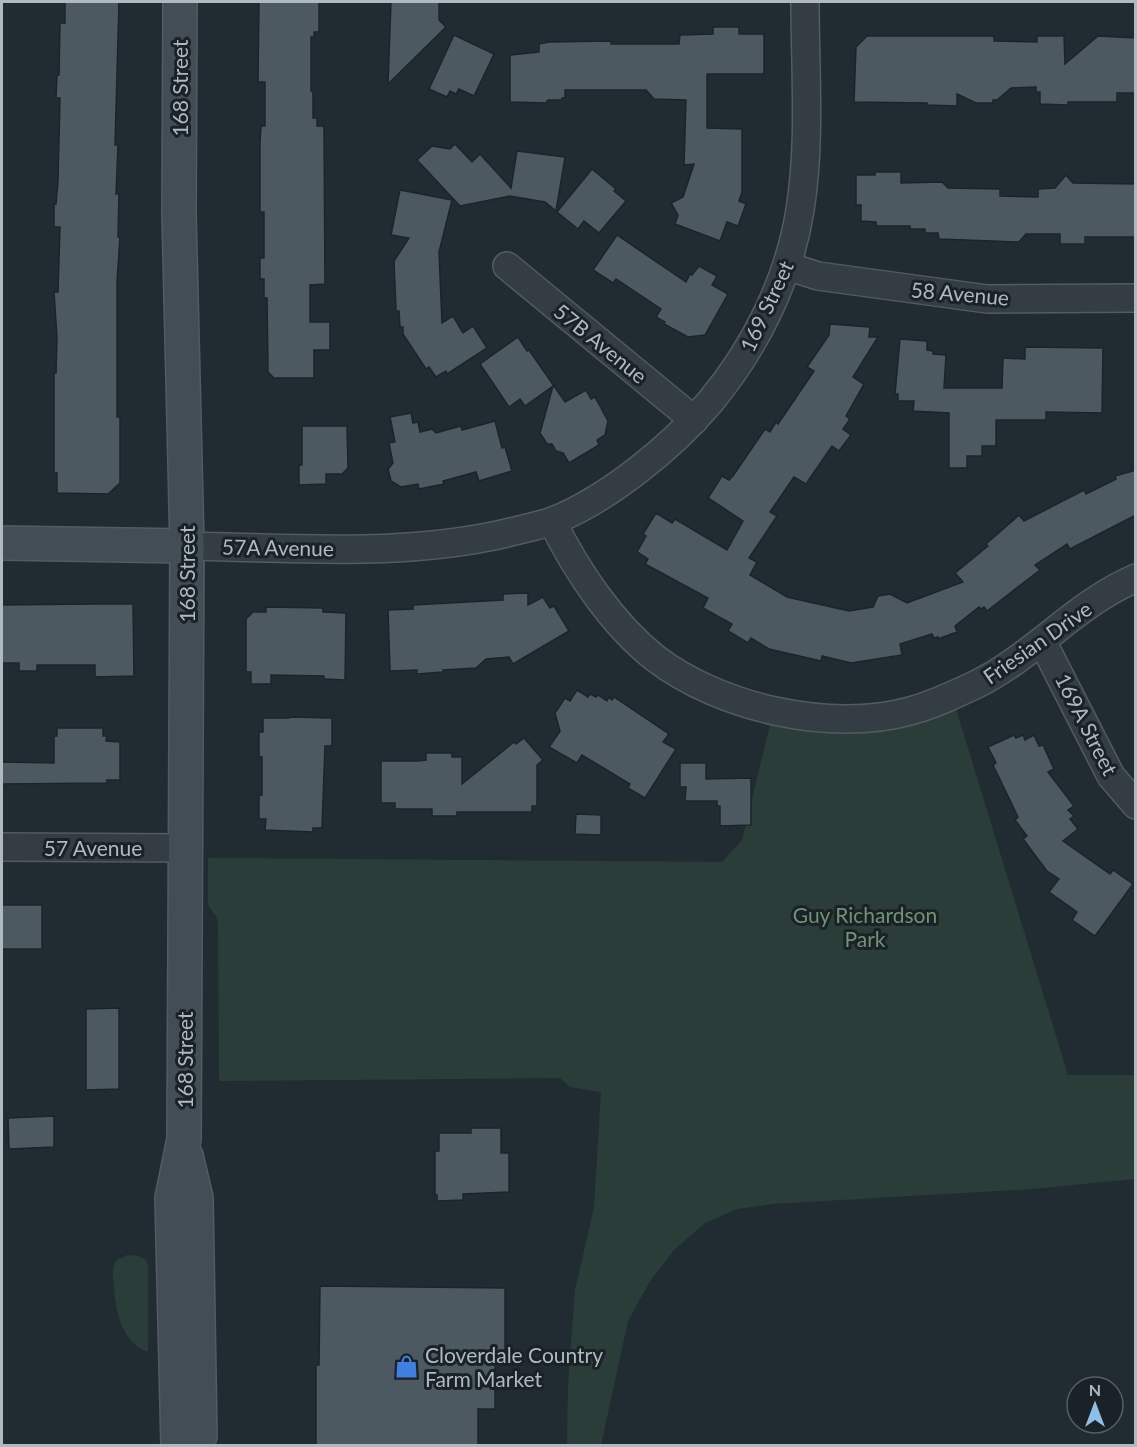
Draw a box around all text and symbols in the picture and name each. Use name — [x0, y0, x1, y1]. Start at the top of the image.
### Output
street label: 168 Street — [167, 39, 192, 137]
street label: 169 Street — [734, 256, 798, 355]
street label: 58 Avenue — [910, 276, 1010, 310]
street label: 57B Avenue — [550, 298, 652, 388]
street label: 168 Street — [174, 525, 199, 623]
street label: 57A Avenue — [222, 534, 334, 560]
street label: Friesian Drive — [978, 595, 1096, 689]
street label: 169A Street — [1051, 669, 1123, 779]
street label: 57 Avenue — [44, 835, 142, 860]
park label: Guy Richardson Park — [793, 902, 937, 951]
street label: 168 Street — [172, 1011, 197, 1109]
place label: Cloverdale Country Farm Market — [425, 1342, 603, 1391]
shop icon: Cloverdale Country Farm Market — [394, 1353, 420, 1379]
north arrow — [1065, 1375, 1125, 1435]
text: N — [1089, 1380, 1101, 1399]

